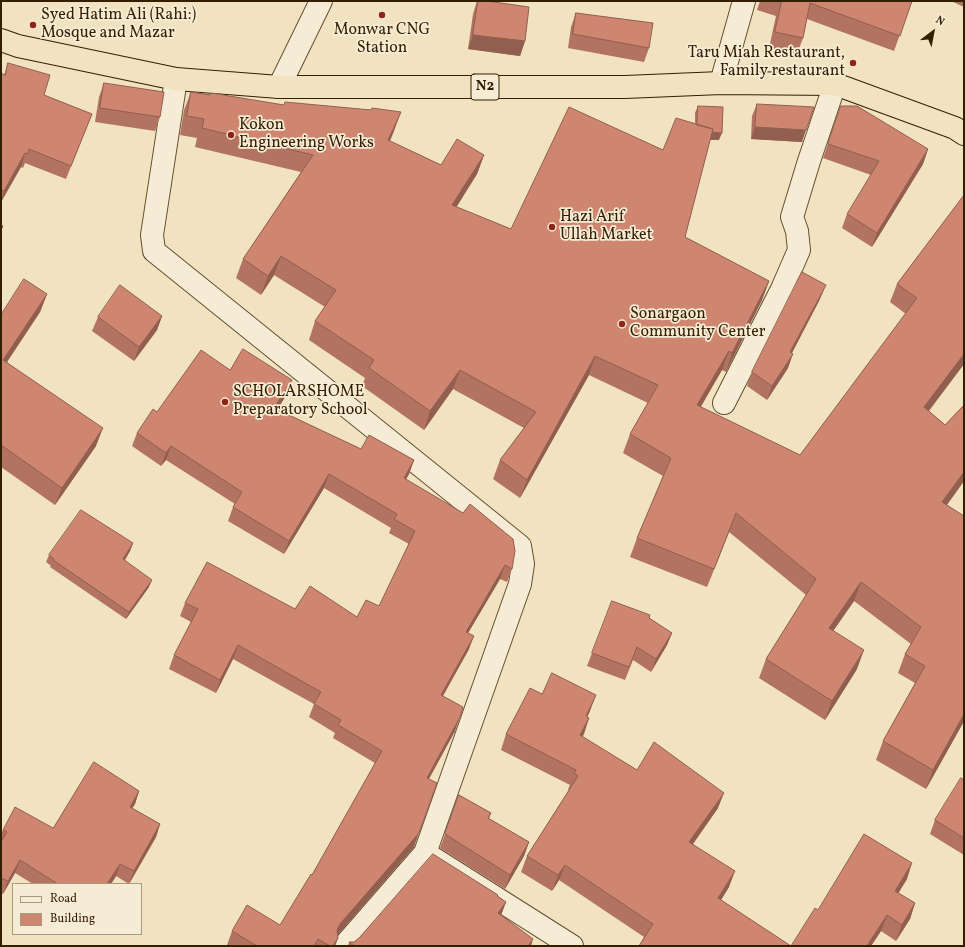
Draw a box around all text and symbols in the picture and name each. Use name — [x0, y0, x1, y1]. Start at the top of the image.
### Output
place label: Syed Hatim Ali (Rahi:) Mosque and Mazar — [41, 6, 196, 44]
marker: Monwar CNG Station — [377, 10, 387, 20]
north arrow — [913, 12, 953, 52]
text: N — [932, 13, 947, 30]
marker: Syed Hatim Ali (Rahi:) Mosque and Mazar — [28, 20, 38, 30]
place label: Monwar CNG Station — [334, 21, 430, 59]
place label: Taru Miah Restaurant, Family restaurant — [688, 44, 845, 82]
marker: Taru Miah Restaurant, Family restaurant — [848, 58, 858, 68]
road number: N2 — [471, 74, 499, 100]
place label: Kokon Engineering Works — [239, 116, 374, 154]
marker: Kokon Engineering Works — [226, 130, 236, 140]
place label: Hazi Arif Ullah Market — [560, 208, 652, 246]
marker: Hazi Arif Ullah Market — [547, 222, 557, 232]
place label: Sonargaon Community Center — [630, 305, 765, 343]
marker: Sonargaon Community Center — [617, 319, 627, 329]
place label: SCHOLARSHOME Preparatory School — [233, 383, 367, 421]
marker: SCHOLARSHOME Preparatory School — [220, 397, 230, 407]
legend — [12, 883, 142, 935]
text: Road — [50, 891, 77, 907]
text: Building — [50, 911, 95, 927]

